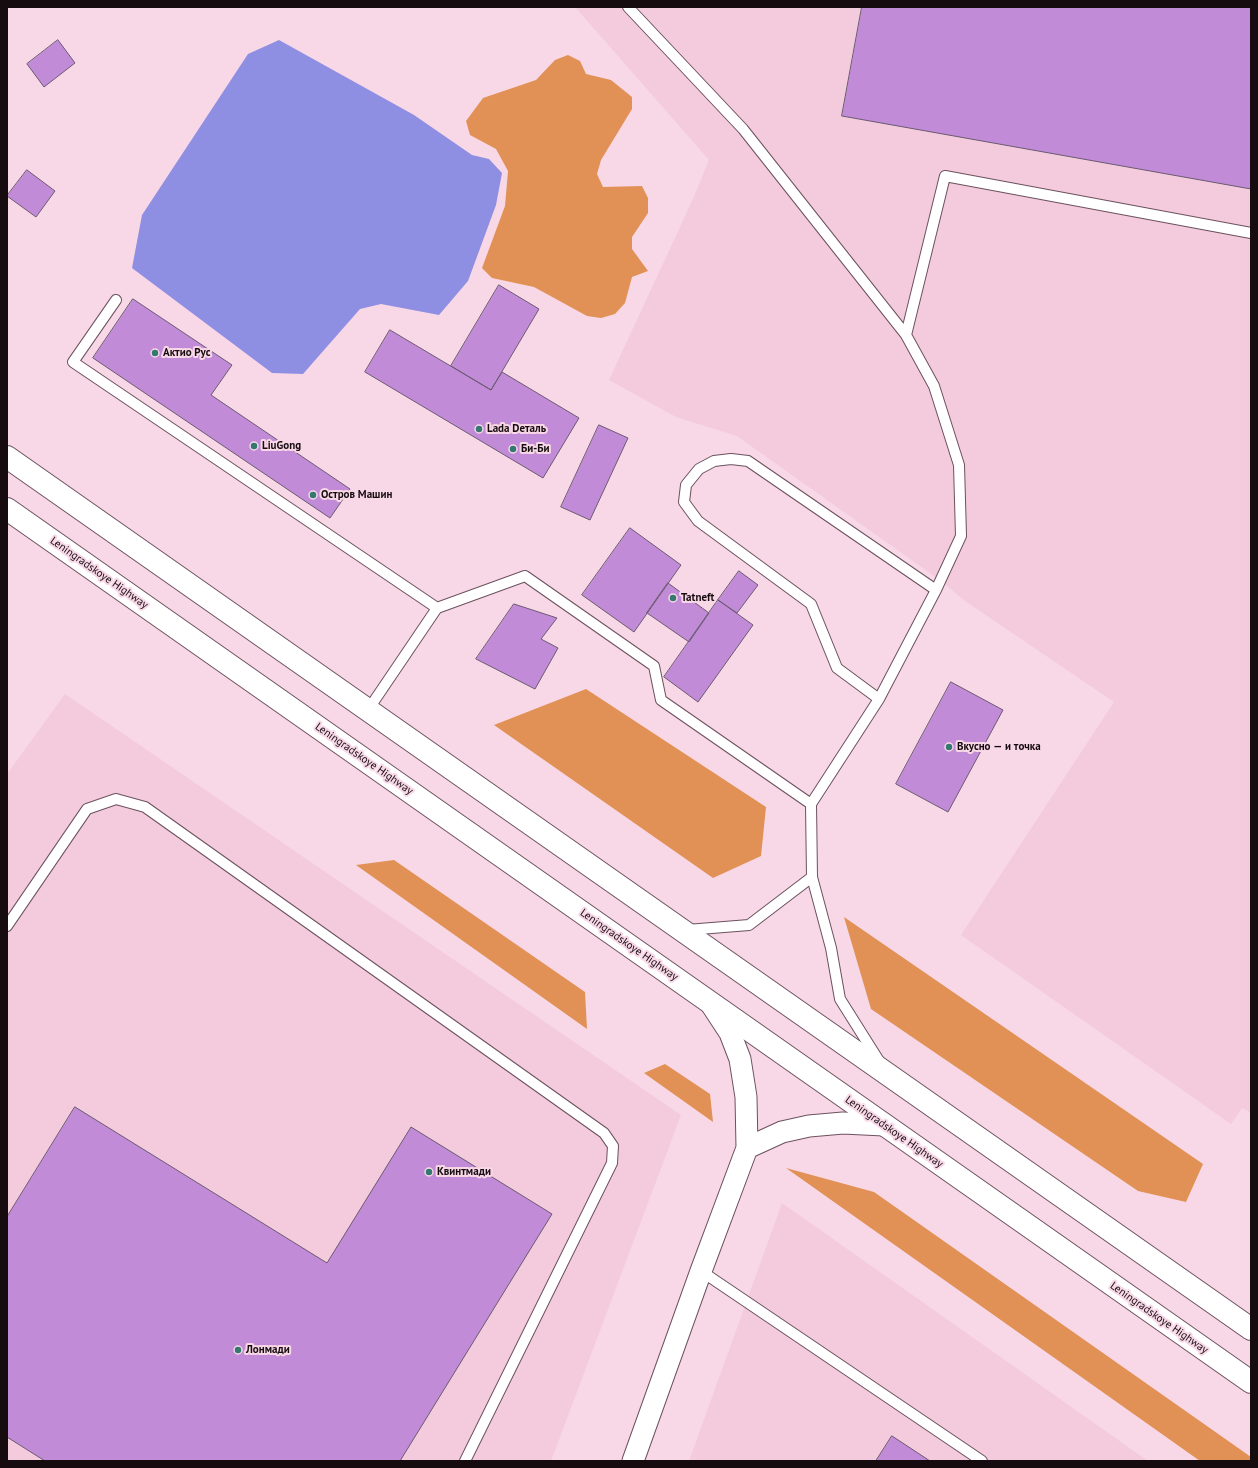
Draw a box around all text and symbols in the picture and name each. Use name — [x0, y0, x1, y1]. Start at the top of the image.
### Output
place label: Актио Рус — [163, 346, 211, 360]
marker: Актио Рус — [150, 348, 160, 358]
place label: Lada Dеталь — [487, 422, 546, 436]
marker: Lada Dеталь — [474, 424, 484, 434]
place label: LiuGong — [262, 439, 301, 453]
marker: LiuGong — [249, 441, 259, 451]
place label: Би-Би — [521, 442, 549, 456]
marker: Би-Би — [508, 444, 518, 454]
place label: Остров Машин — [321, 488, 392, 502]
marker: Остров Машин — [308, 490, 318, 500]
street label: Leningradskoye Highway — [47, 534, 151, 612]
place label: Tatneft — [681, 591, 714, 605]
marker: Tatneft — [668, 593, 678, 603]
street label: Leningradskoye Highway — [312, 720, 416, 798]
place label: Вкусно — и точка — [957, 740, 1041, 754]
marker: Вкусно — и точка — [944, 742, 954, 752]
street label: Leningradskoye Highway — [577, 906, 681, 984]
street label: Leningradskoye Highway — [842, 1093, 946, 1171]
place label: Квинтмади — [437, 1165, 491, 1179]
marker: Квинтмади — [424, 1167, 434, 1177]
street label: Leningradskoye Highway — [1107, 1279, 1211, 1357]
place label: Лонмади — [246, 1343, 290, 1357]
marker: Лонмади — [233, 1345, 243, 1355]

